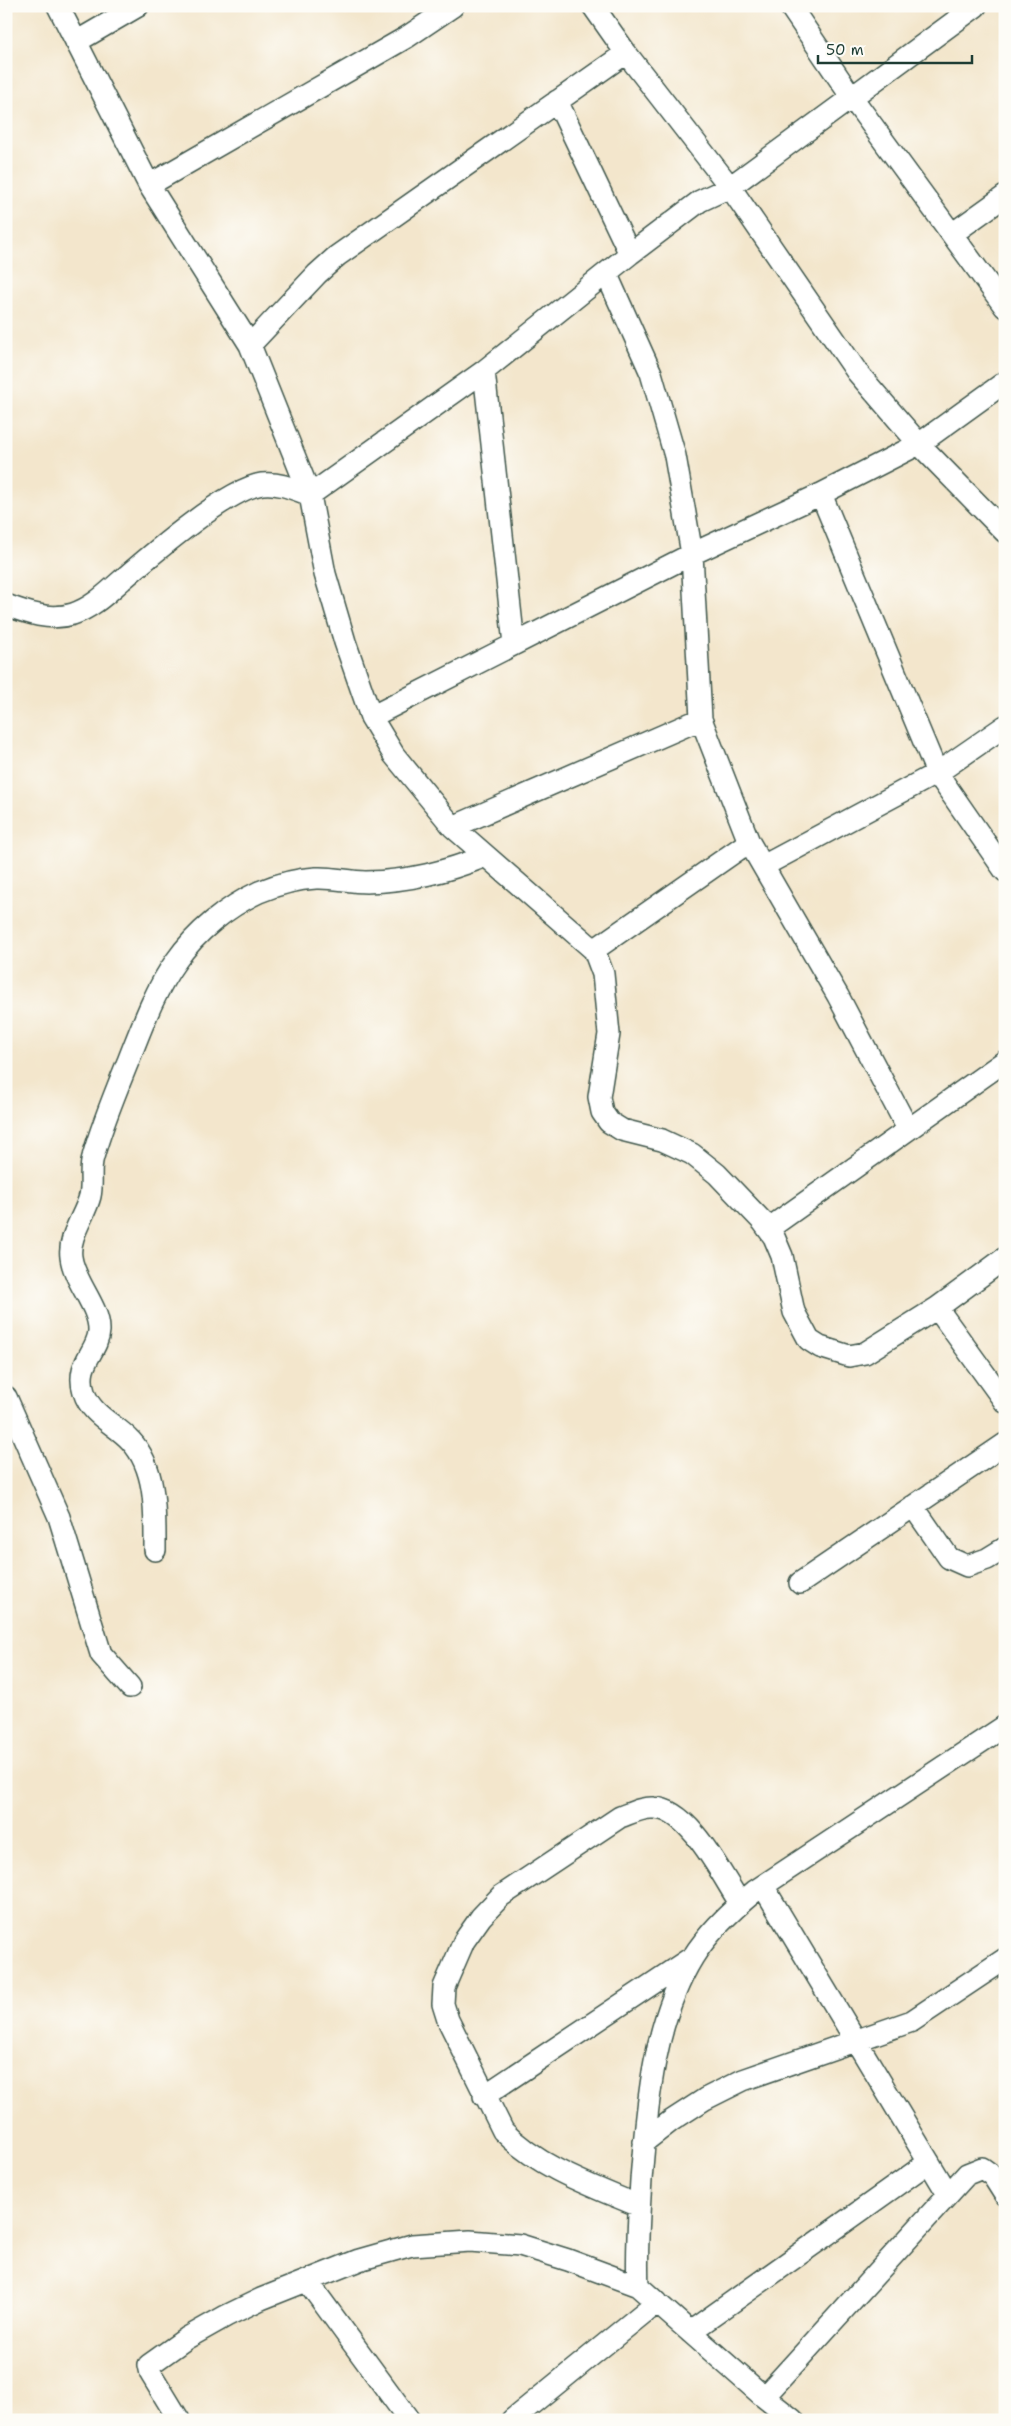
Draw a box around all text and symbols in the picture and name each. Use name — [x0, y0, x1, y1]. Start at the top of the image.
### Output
scale bar — [818, 32, 972, 64]
text: 50 m — [826, 40, 864, 60]

